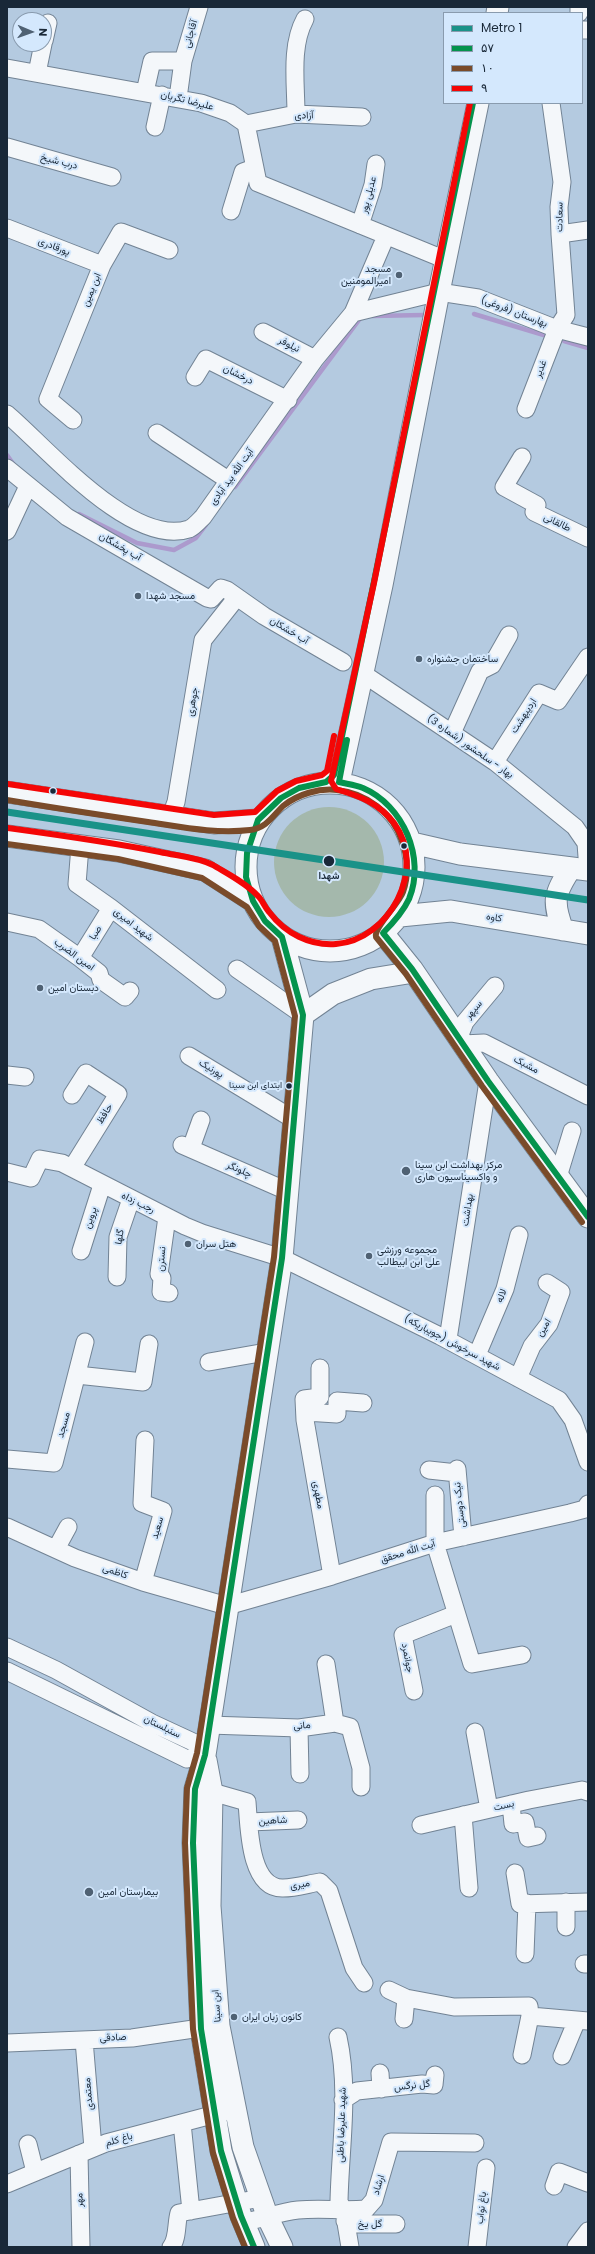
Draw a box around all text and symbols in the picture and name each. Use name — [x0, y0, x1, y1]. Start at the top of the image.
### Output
north arrow — [12, 12, 52, 52]
legend — [443, 12, 583, 104]
street label: آقاجانی — [181, 19, 201, 49]
text: Metro 1 — [481, 19, 522, 36]
text: N — [35, 28, 51, 37]
text: ۵۷ — [481, 39, 494, 56]
text: ۱۰ — [481, 59, 494, 76]
text: ۹ — [481, 79, 487, 96]
street label: علیرضا تگریان — [159, 89, 215, 113]
street label: آزادی — [294, 110, 314, 122]
street label: درب شیخ — [39, 152, 79, 172]
street label: عدیلی پور — [358, 175, 380, 215]
street label: سعادت — [554, 202, 566, 232]
street label: پورقادری — [36, 235, 72, 259]
place label: مسجد امیرالمومنین — [341, 263, 391, 286]
marker: مسجد امیرالمومنین — [394, 270, 404, 280]
street label: ابن یمین — [80, 271, 104, 309]
street label: بهارستان (فروغی) — [479, 294, 549, 330]
street label: نیلوفر — [276, 335, 302, 355]
street label: غدیر — [532, 359, 550, 379]
street label: درخشان — [221, 363, 255, 387]
street label: آیت الله بید آبادی — [207, 446, 257, 508]
street label: طالقانی — [541, 511, 573, 535]
street label: آب پخشگان — [97, 530, 143, 564]
place label: مسجد شهدا — [146, 590, 195, 602]
marker: مسجد شهدا — [133, 591, 143, 601]
street label: آب خشکان — [267, 615, 311, 647]
place label: ساختمان جشنواره — [427, 653, 498, 665]
marker: ساختمان جشنواره — [414, 654, 424, 664]
street label: جوهری — [185, 687, 201, 717]
street label: اردیبهشت — [508, 696, 540, 736]
street label: بهار - سلحشور (شماره 3) — [424, 713, 516, 781]
unlabelled marker — [48, 786, 58, 796]
unlabelled marker — [399, 841, 409, 851]
marker: شهدا — [322, 854, 336, 868]
place label: شهدا — [319, 870, 339, 882]
street label: شهید امیری — [111, 906, 155, 944]
street label: کاوه — [485, 911, 503, 925]
street label: صبا — [87, 924, 105, 942]
street label: امین الضرب — [51, 936, 97, 974]
place label: دبستان امین — [48, 982, 99, 994]
marker: دبستان امین — [35, 983, 45, 993]
street label: سپهر — [463, 998, 485, 1022]
street label: مشبک — [511, 1053, 541, 1077]
street label: پورنیک — [196, 1057, 226, 1081]
place label: ابتدای ابن سینا — [229, 1081, 282, 1091]
marker: ابتدای ابن سینا — [284, 1081, 294, 1091]
street label: حافظ — [94, 1102, 116, 1126]
street label: چلونگر — [225, 1159, 253, 1181]
place label: مرکز بهداشت ابن سینا و واکسیناسیون هاری — [415, 1159, 502, 1182]
marker: مرکز بهداشت ابن سینا و واکسیناسیون هاری — [400, 1165, 412, 1177]
street label: رجب زداه — [119, 1190, 157, 1216]
street label: بهداشت — [460, 1193, 476, 1227]
street label: پروین — [82, 1206, 100, 1230]
street label: گلها — [113, 1228, 127, 1246]
place label: هتل سران — [196, 1238, 236, 1250]
marker: هتل سران — [183, 1239, 193, 1249]
place label: مجموعه ورزشی علی ابن ابیطالب — [377, 1244, 440, 1268]
street label: نسترن — [155, 1246, 169, 1272]
marker: مجموعه ورزشی علی ابن ابیطالب — [364, 1251, 374, 1261]
street label: لاله — [494, 1287, 510, 1305]
street label: شهید سرخوش (جویباریکه) — [402, 1313, 502, 1373]
street label: امین — [534, 1317, 554, 1339]
street label: مسجد — [55, 1411, 73, 1439]
street label: مطهری — [310, 1480, 326, 1510]
street label: نیک دوستی — [452, 1482, 468, 1528]
street label: سعید — [149, 1516, 167, 1540]
street label: آیت الله محقق — [379, 1538, 437, 1566]
street label: کاظمی — [101, 1562, 129, 1582]
street label: جوانمرد — [398, 1642, 416, 1674]
street label: سنبلستان — [142, 1713, 182, 1741]
street label: مانی — [293, 1719, 311, 1733]
street label: بست — [493, 1798, 515, 1814]
street label: شاهین — [258, 1814, 288, 1828]
street label: میری — [289, 1877, 311, 1893]
marker: بیمارستان امین — [83, 1886, 95, 1898]
place label: بیمارستان امین — [98, 1886, 158, 1898]
street label: ابن سینا — [210, 1989, 224, 2023]
place label: کانون زبان ایران — [242, 2011, 302, 2023]
marker: کانون زبان ایران — [229, 2012, 239, 2022]
street label: صادقی — [99, 2032, 127, 2044]
street label: معتمدی — [82, 2077, 96, 2111]
street label: گل نرگس — [393, 2078, 431, 2094]
street label: شهید علیرضا باطنی — [335, 2087, 349, 2163]
street label: باغ کلم — [104, 2130, 134, 2150]
street label: ارشاد — [370, 2174, 388, 2196]
street label: باغ نواب — [474, 2191, 490, 2225]
street label: مهر — [74, 2193, 86, 2207]
street label: گل یخ — [358, 2218, 382, 2230]

